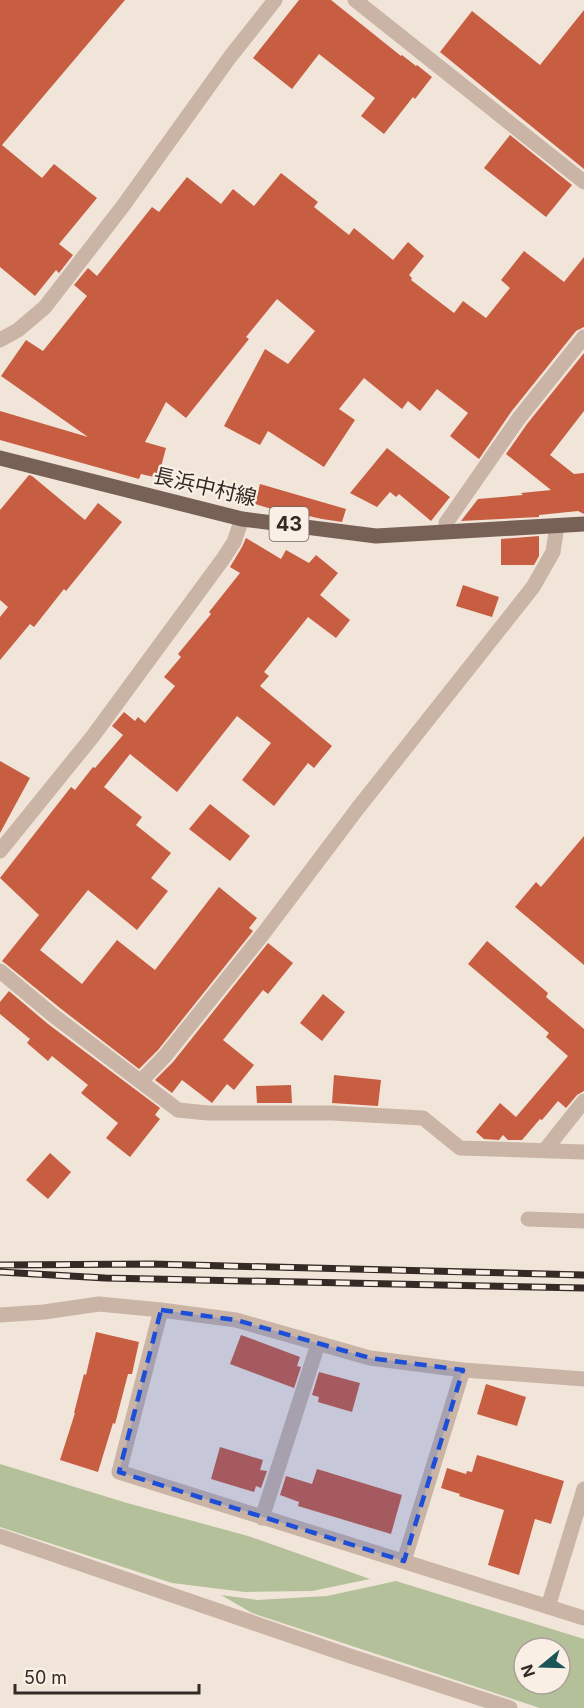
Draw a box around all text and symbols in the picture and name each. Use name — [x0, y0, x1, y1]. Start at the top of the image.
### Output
street label: 長浜中村線 — [151, 463, 259, 511]
road number: 43 — [270, 507, 308, 541]
north arrow — [512, 1636, 572, 1696]
scale bar — [15, 1657, 200, 1695]
text: N — [516, 1662, 539, 1680]
text: 50 m — [24, 1667, 67, 1688]

